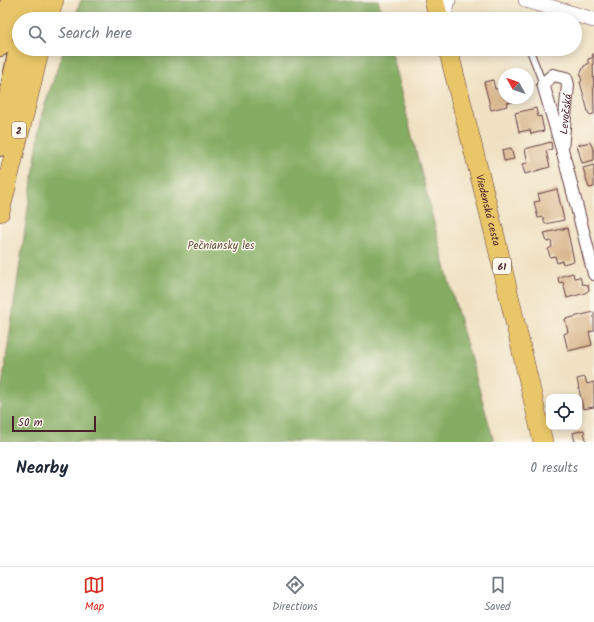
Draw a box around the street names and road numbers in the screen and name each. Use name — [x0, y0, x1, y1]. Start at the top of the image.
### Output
street label: Levočská — [555, 91, 577, 135]
road number: 2 — [12, 122, 26, 138]
street label: Viedenská cesta — [470, 173, 505, 248]
road number: 61 — [493, 258, 511, 274]

